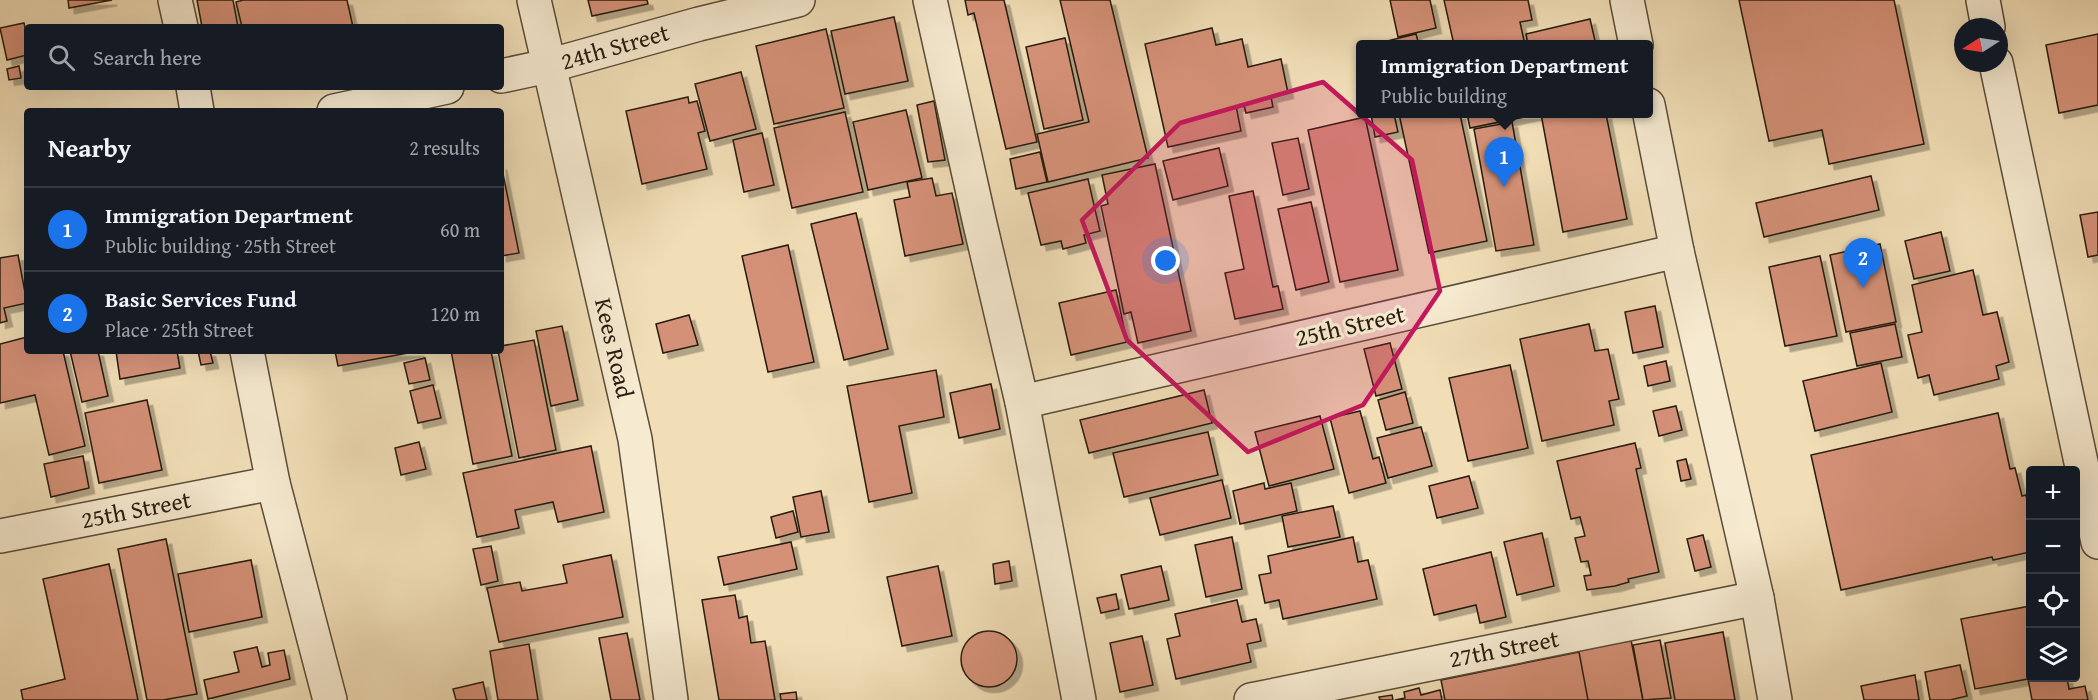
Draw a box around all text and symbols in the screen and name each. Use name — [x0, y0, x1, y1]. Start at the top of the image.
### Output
street label: 24th Street — [557, 14, 674, 79]
north arrow — [1954, 18, 2008, 72]
search box — [24, 24, 504, 90]
popup — [1356, 40, 1653, 118]
icon: search — [45, 41, 78, 74]
text: Search here — [93, 41, 202, 73]
text: Immigration Department — [1381, 49, 1628, 81]
text: Public building — [1381, 81, 1507, 110]
text: Nearby — [48, 128, 131, 167]
text: 2 results — [409, 133, 480, 162]
pin: 1 — [1484, 138, 1524, 187]
text: Immigration Department — [105, 199, 353, 231]
text: 1 — [62, 215, 73, 244]
text: 60 m — [440, 215, 480, 244]
text: Public building · 25th Street — [105, 231, 336, 260]
pin: 2 — [1844, 238, 1882, 288]
your location — [1151, 246, 1180, 275]
text: Basic Services Fund — [105, 283, 297, 315]
street label: Kees Road — [586, 294, 643, 402]
street label: 25th Street — [1292, 296, 1408, 355]
text: 2 — [62, 299, 73, 328]
text: 120 m — [430, 299, 480, 328]
text: Place · 25th Street — [105, 315, 254, 344]
map controls — [2026, 466, 2080, 682]
button: + — [2026, 466, 2080, 520]
street label: 25th Street — [78, 482, 194, 537]
button: − — [2026, 520, 2080, 574]
button: locate — [2026, 574, 2080, 628]
street label: 27th Street — [1446, 621, 1562, 676]
button: layers — [2026, 628, 2080, 682]

